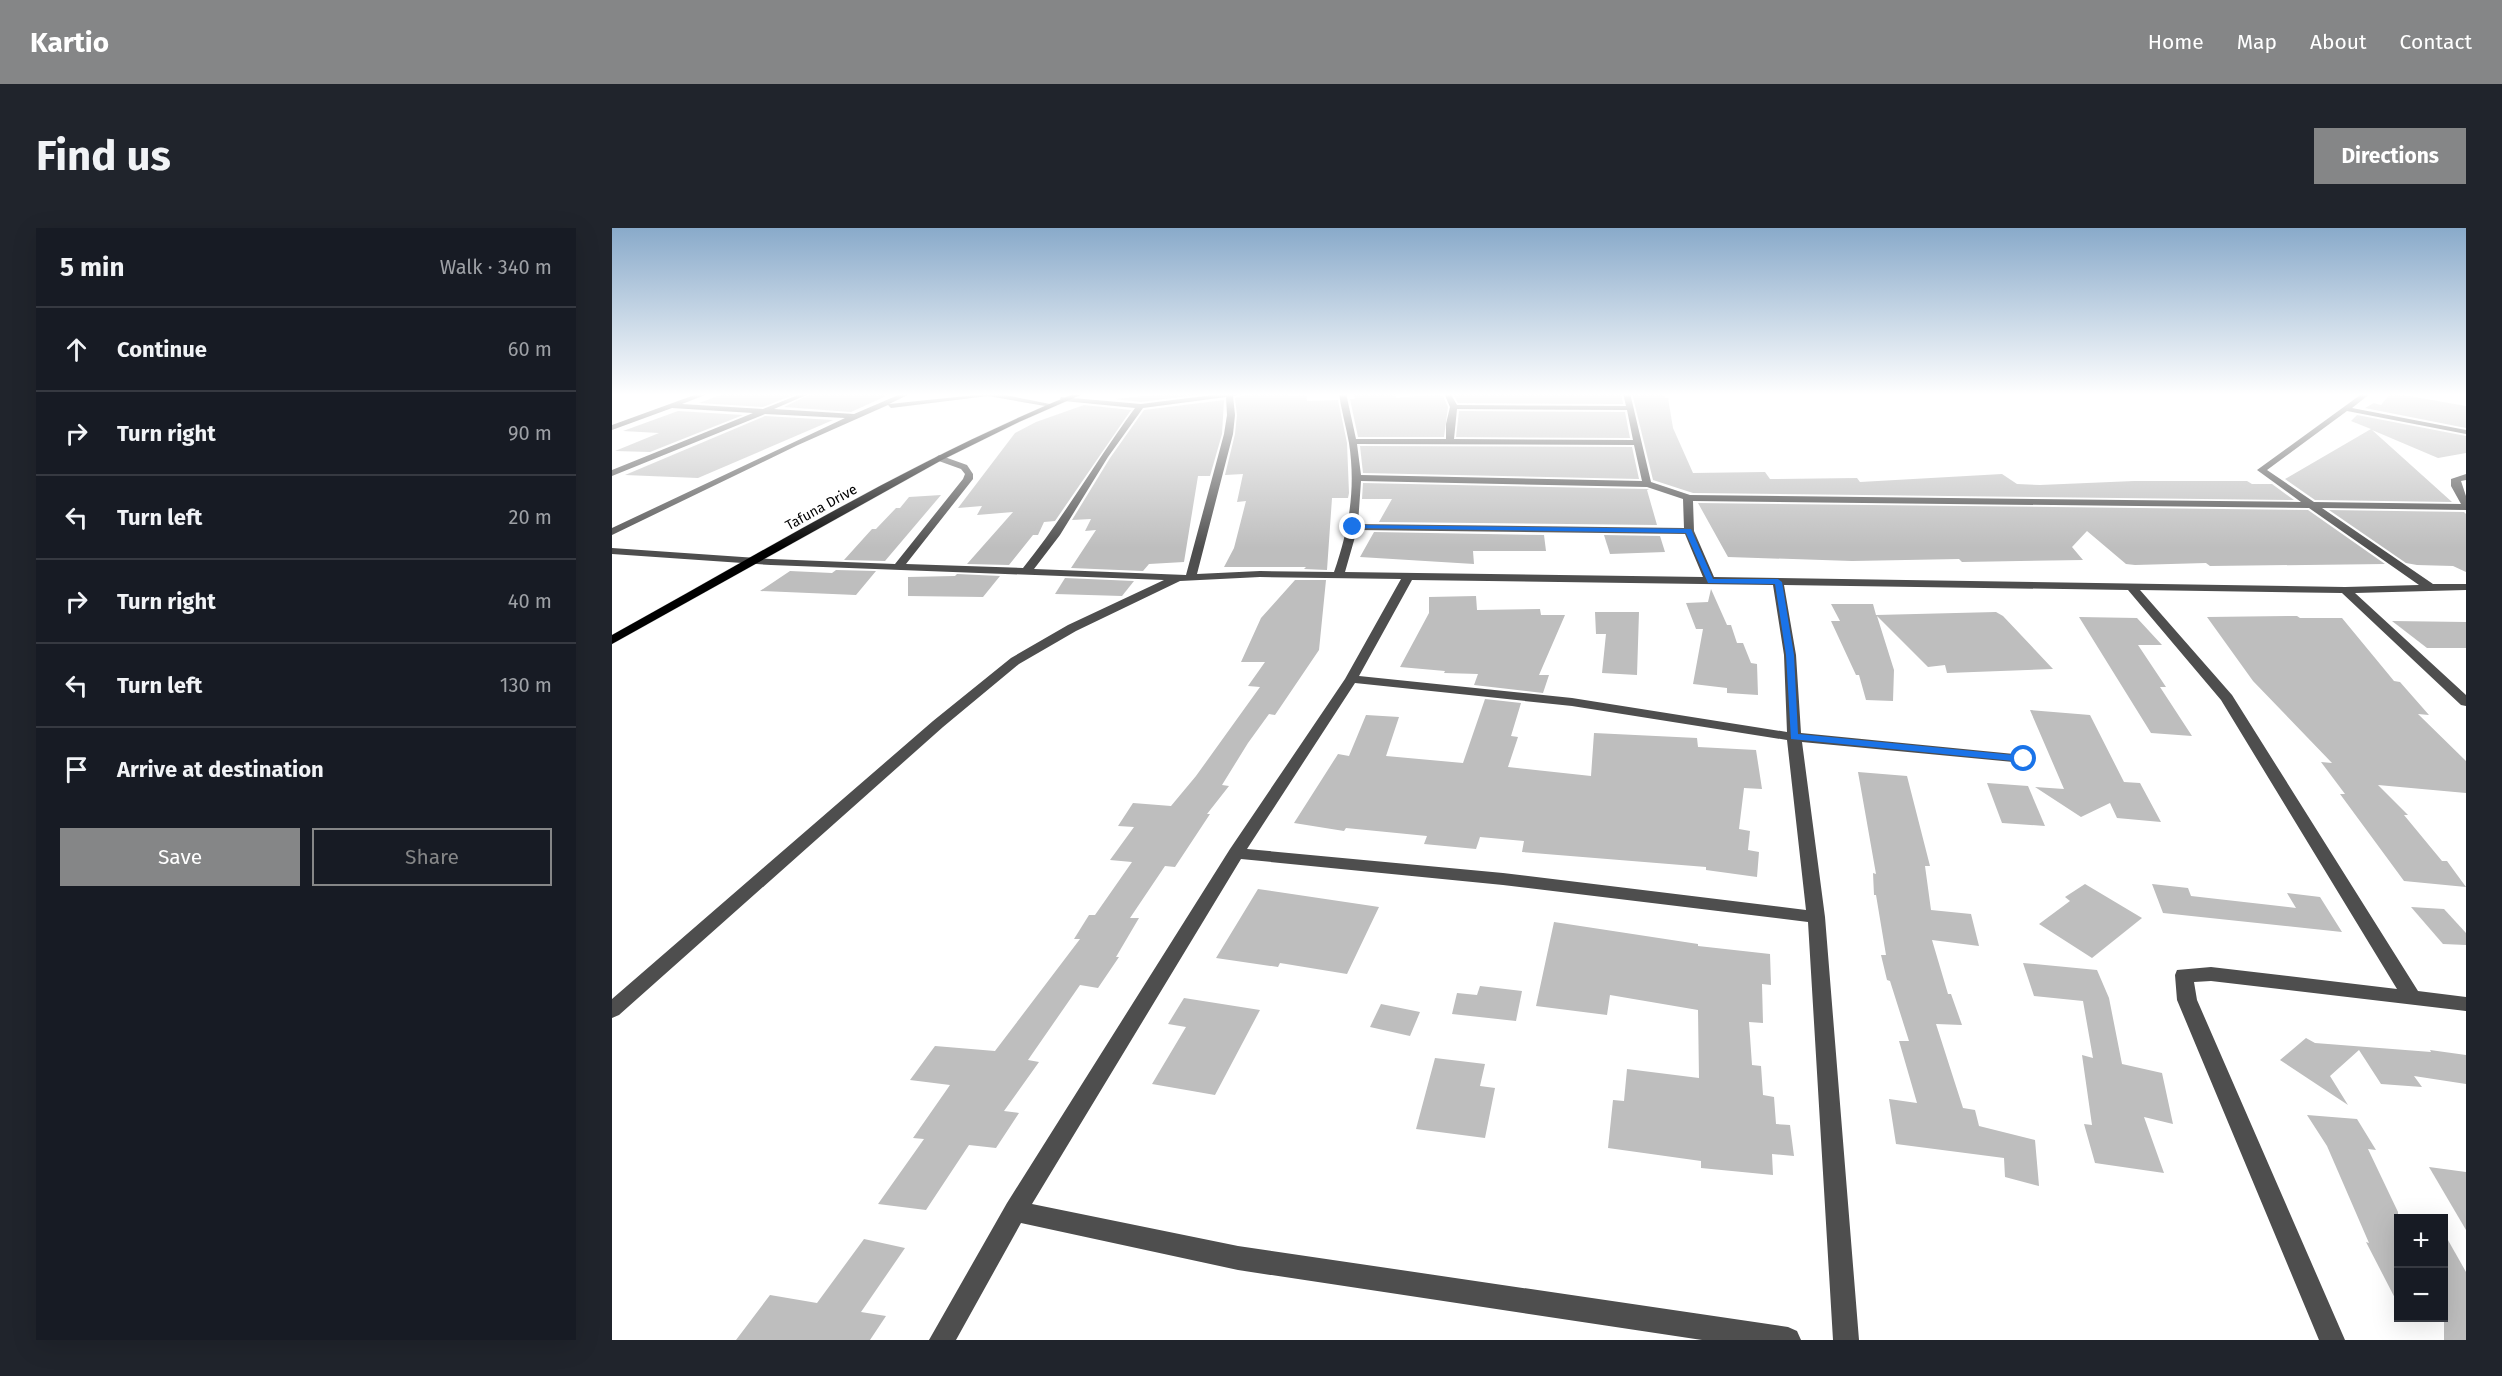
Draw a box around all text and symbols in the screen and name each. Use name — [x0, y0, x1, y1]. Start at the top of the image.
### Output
text: Kartio — [30, 26, 109, 59]
text: Home — [2148, 29, 2204, 55]
text: Map — [2237, 29, 2277, 55]
text: About — [2310, 29, 2367, 55]
text: Contact — [2400, 29, 2472, 55]
button: Directions — [2314, 128, 2466, 184]
text: Find us — [36, 131, 171, 181]
text: 5 min — [60, 252, 124, 283]
text: Walk · 340 m — [440, 255, 552, 279]
icon: ahead — [60, 333, 93, 366]
text: Continue — [117, 336, 207, 363]
text: 60 m — [508, 337, 552, 361]
icon: right — [60, 417, 93, 450]
text: Turn right — [117, 420, 216, 447]
text: 90 m — [508, 421, 552, 445]
street label: Tafuna Drive — [782, 481, 860, 534]
icon: left — [60, 501, 93, 534]
text: Turn left — [117, 504, 202, 531]
text: 20 m — [509, 505, 552, 529]
route end — [1339, 513, 1365, 539]
icon: right — [60, 585, 93, 618]
text: Turn right — [117, 588, 216, 615]
text: 40 m — [508, 589, 552, 613]
icon: left — [60, 669, 93, 702]
text: Turn left — [117, 672, 202, 699]
text: 130 m — [500, 673, 552, 697]
route start — [2010, 745, 2036, 771]
icon: arrive — [60, 753, 93, 786]
text: Arrive at destination — [117, 756, 324, 783]
button: Save — [60, 828, 300, 886]
button: Share — [312, 828, 552, 886]
map controls — [2394, 1214, 2448, 1322]
button: + — [2394, 1214, 2448, 1268]
button: − — [2394, 1268, 2448, 1322]

